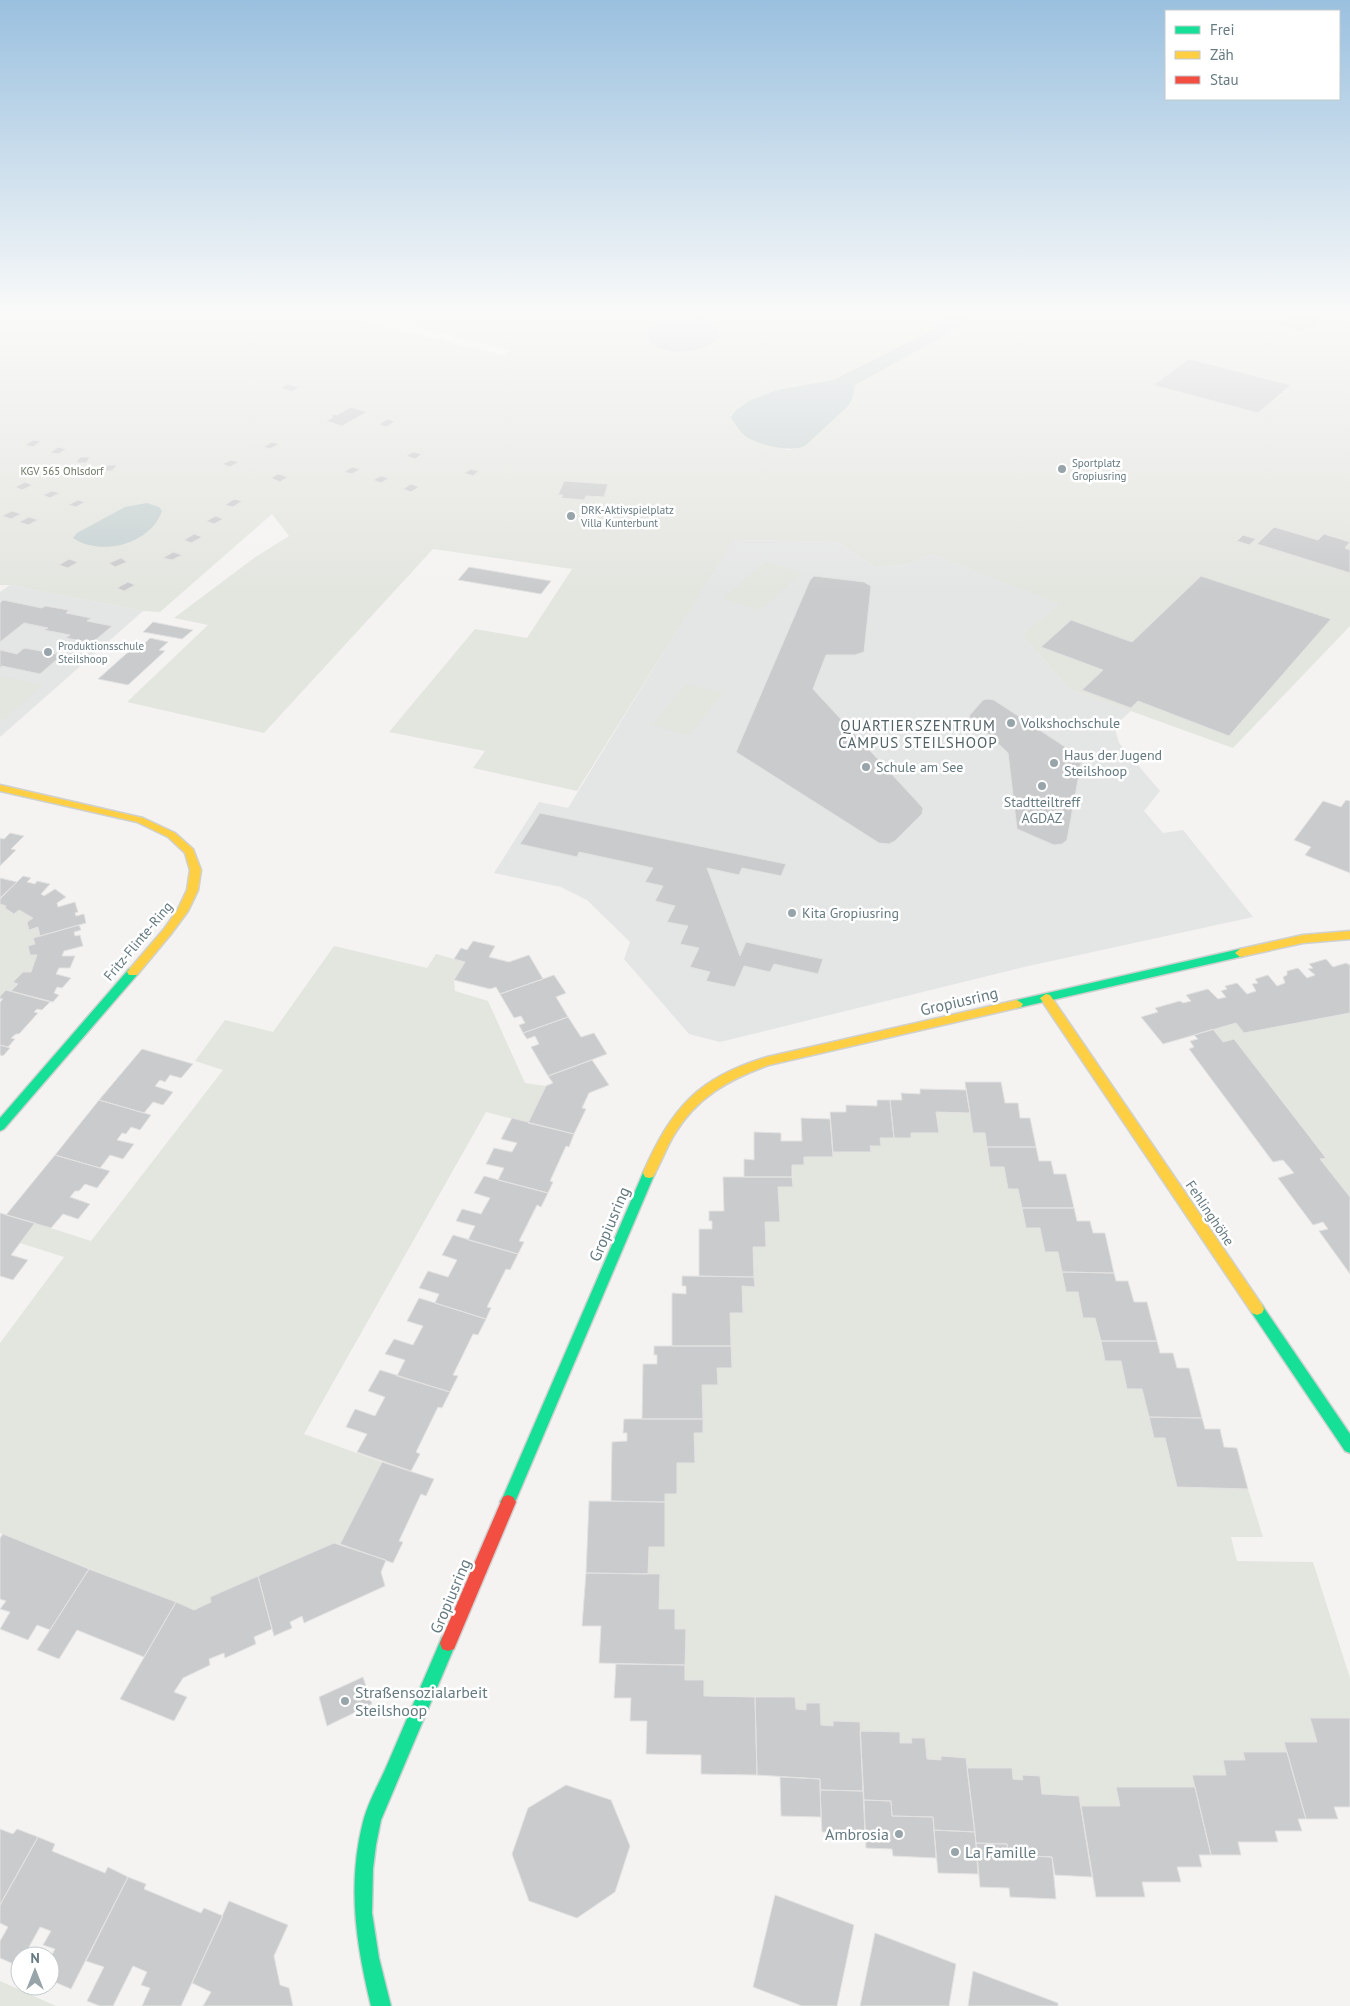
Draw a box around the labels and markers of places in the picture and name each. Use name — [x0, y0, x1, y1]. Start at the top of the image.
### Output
place label: Sportplatz Gropiusring — [1072, 456, 1127, 483]
marker: Sportplatz Gropiusring — [1056, 463, 1068, 475]
place label: DRK-Aktivspielplatz Villa Kunterbunt — [580, 503, 674, 530]
marker: DRK-Aktivspielplatz Villa Kunterbunt — [565, 510, 577, 522]
place label: Produktionsschule Steilshoop — [58, 639, 144, 666]
marker: Produktionsschule Steilshoop — [42, 646, 54, 658]
place label: Volkshochschule — [1020, 714, 1120, 732]
marker: Volkshochschule — [1005, 717, 1017, 729]
place label: Haus der Jugend Steilshoop — [1064, 746, 1162, 780]
marker: Haus der Jugend Steilshoop — [1048, 757, 1060, 769]
place label: Schule am See — [876, 758, 963, 776]
marker: Schule am See — [860, 761, 872, 773]
marker: Stadtteiltreff AGDAZ — [1036, 780, 1048, 792]
place label: Stadtteiltreff AGDAZ — [1004, 793, 1081, 827]
place label: Kita Gropiusring — [802, 904, 899, 922]
marker: Kita Gropiusring — [786, 907, 798, 919]
place label: Straßensozialarbeit Steilshoop — [355, 1682, 488, 1720]
marker: Straßensozialarbeit Steilshoop — [339, 1695, 351, 1707]
place label: Ambrosia — [825, 1824, 889, 1844]
marker: Ambrosia — [893, 1828, 905, 1840]
place label: La Famille — [965, 1842, 1036, 1862]
marker: La Famille — [949, 1846, 961, 1858]

